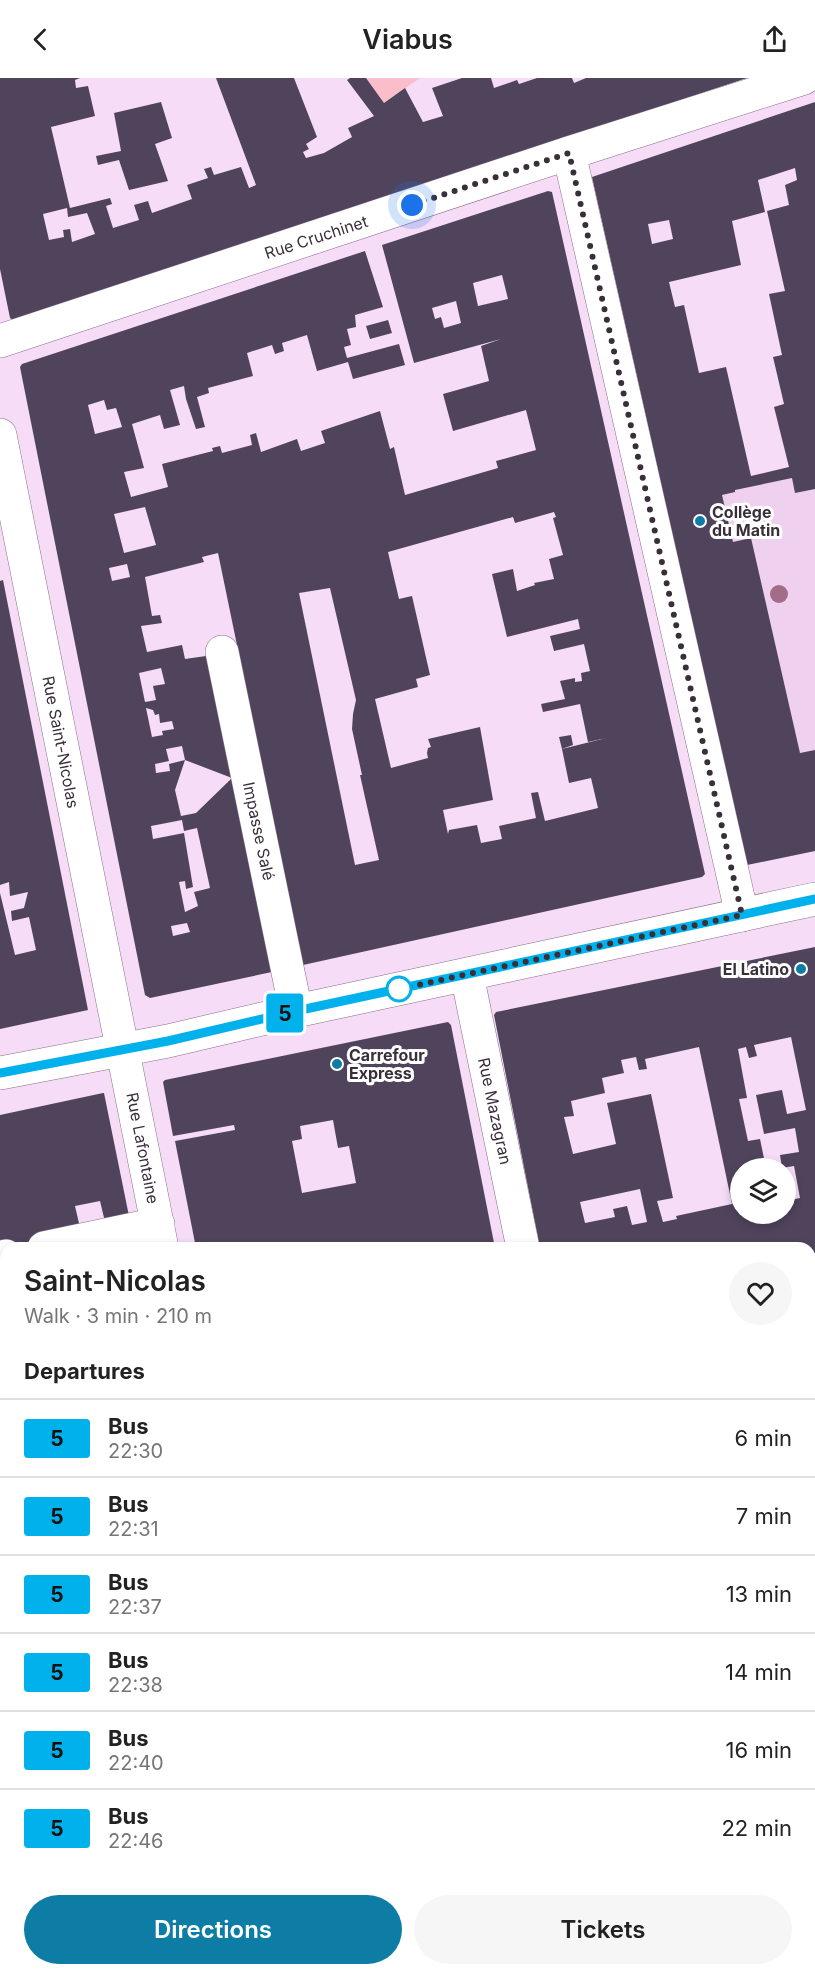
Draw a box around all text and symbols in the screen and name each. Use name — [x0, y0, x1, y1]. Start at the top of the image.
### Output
icon: back — [24, 23, 57, 56]
text: Viabus — [362, 23, 453, 56]
icon: share — [758, 23, 791, 56]
your location — [397, 190, 427, 220]
street label: Rue Cruchinet — [262, 211, 370, 263]
place label: Collège du Matin — [712, 502, 780, 540]
marker: Collège du Matin — [693, 514, 707, 528]
street label: Rue Saint-Nicolas — [38, 674, 84, 810]
street label: Impasse Salé — [239, 780, 279, 882]
place label: El Latino — [723, 959, 789, 979]
marker: El Latino — [794, 962, 808, 976]
unlabelled marker — [386, 976, 412, 1002]
line badge: 5 — [266, 994, 304, 1032]
text: 5 — [278, 1001, 292, 1026]
place label: Carrefour Express — [349, 1045, 425, 1083]
street label: Rue Mazagran — [474, 1056, 516, 1166]
marker: Carrefour Express — [330, 1057, 344, 1071]
street label: Rue Lafontaine — [122, 1091, 164, 1205]
map controls — [730, 1158, 796, 1224]
button: layers — [730, 1158, 796, 1224]
button: heart — [729, 1262, 792, 1325]
text: Saint-Nicolas — [24, 1264, 206, 1298]
text: Walk · 3 min · 210 m — [24, 1304, 212, 1328]
text: Departures — [24, 1358, 145, 1384]
text: Bus — [108, 1413, 149, 1439]
text: 6 min — [735, 1425, 792, 1451]
text: 5 — [50, 1426, 64, 1451]
text: 22:30 — [108, 1439, 163, 1463]
text: Bus — [108, 1491, 149, 1517]
text: 7 min — [736, 1503, 792, 1529]
text: 5 — [50, 1504, 64, 1529]
text: 22:31 — [108, 1517, 159, 1541]
text: Bus — [108, 1569, 149, 1595]
text: 13 min — [726, 1581, 792, 1607]
text: 5 — [50, 1582, 64, 1607]
text: 22:37 — [108, 1595, 162, 1619]
text: Bus — [108, 1647, 149, 1673]
text: 14 min — [725, 1659, 792, 1685]
text: 5 — [50, 1660, 64, 1685]
text: 22:38 — [108, 1673, 163, 1697]
text: Bus — [108, 1725, 149, 1751]
text: 16 min — [726, 1737, 792, 1763]
text: 5 — [50, 1738, 64, 1763]
text: 22:40 — [108, 1751, 164, 1775]
text: Bus — [108, 1803, 149, 1829]
text: 22 min — [721, 1815, 792, 1841]
text: 5 — [50, 1816, 64, 1841]
text: 22:46 — [108, 1829, 163, 1853]
button: Directions — [24, 1895, 402, 1964]
button: Tickets — [414, 1895, 792, 1964]

